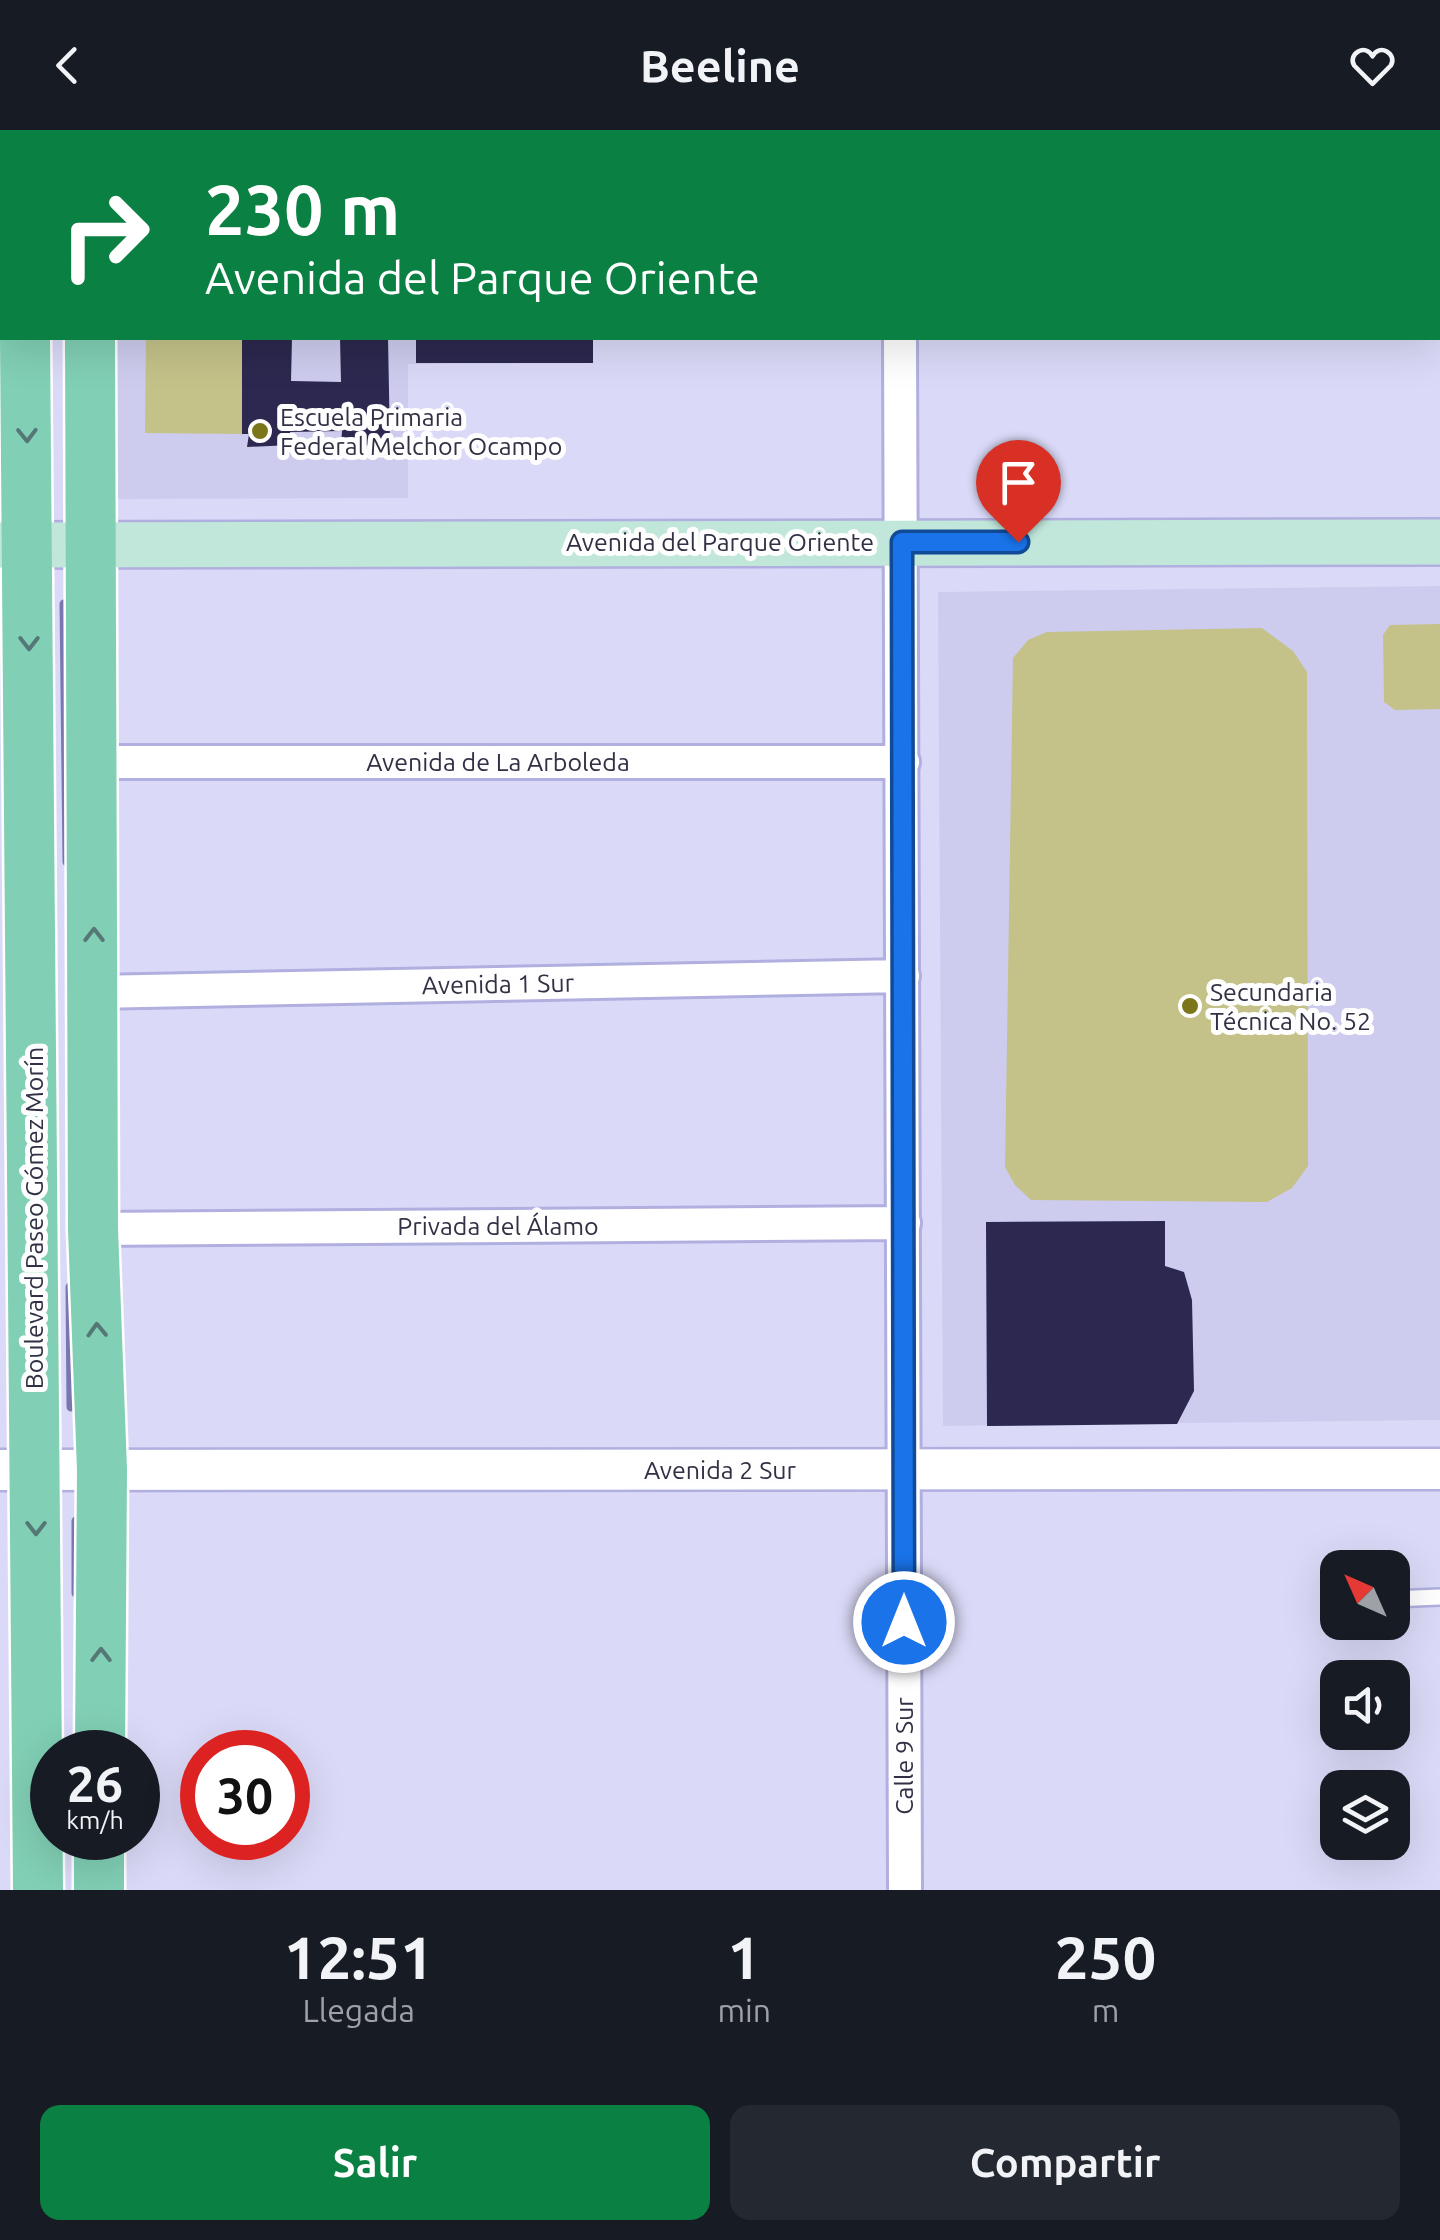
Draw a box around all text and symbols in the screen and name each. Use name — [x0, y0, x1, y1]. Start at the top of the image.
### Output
icon: back — [40, 38, 95, 93]
icon: heart — [1345, 38, 1400, 93]
text: Beeline — [640, 40, 800, 91]
icon: right — [40, 170, 170, 300]
text: 230 m — [205, 170, 400, 248]
text: Avenida del Parque Oriente — [205, 252, 760, 303]
place label: Escuela Primaria Federal Melchor Ocampo — [280, 403, 562, 460]
marker: Escuela Primaria Federal Melchor Ocampo — [249, 420, 271, 442]
one-way arrow — [17, 427, 38, 443]
pin — [976, 440, 1061, 543]
icon: arrive — [991, 455, 1046, 510]
street label: Avenida del Parque Oriente — [566, 528, 874, 556]
one-way arrow — [18, 636, 40, 651]
street label: Avenida de La Arboleda — [366, 748, 630, 776]
one-way arrow — [83, 927, 105, 942]
street label: Avenida 1 Sur — [422, 969, 575, 999]
place label: Secundaria Técnica No. 52 — [1210, 978, 1371, 1035]
marker: Secundaria Técnica No. 52 — [1179, 995, 1201, 1017]
street label: Boulevard Paseo Gómez Morín — [20, 1047, 48, 1389]
street label: Privada del Álamo — [397, 1212, 599, 1240]
one-way arrow — [86, 1322, 107, 1338]
street label: Avenida 2 Sur — [644, 1456, 797, 1484]
one-way arrow — [25, 1520, 47, 1536]
north arrow — [1320, 1550, 1410, 1640]
map controls — [1320, 1550, 1410, 1860]
position arrow — [852, 1570, 956, 1674]
one-way arrow — [90, 1647, 112, 1662]
button: sound — [1320, 1660, 1410, 1750]
street label: Calle 9 Sur — [890, 1697, 918, 1815]
speed limit sign: 30 — [180, 1730, 310, 1860]
text: 26 — [67, 1755, 123, 1811]
button: layers — [1320, 1770, 1410, 1860]
text: km/h — [66, 1806, 124, 1834]
text: 12:51 — [284, 1923, 434, 1990]
text: 1 — [727, 1923, 761, 1990]
text: 250 — [1055, 1923, 1156, 1990]
text: Llegada — [303, 1992, 415, 2028]
text: min — [717, 1992, 771, 2028]
text: m — [1092, 1992, 1119, 2028]
button: Salir — [40, 2105, 710, 2220]
button: Compartir — [730, 2105, 1400, 2220]

